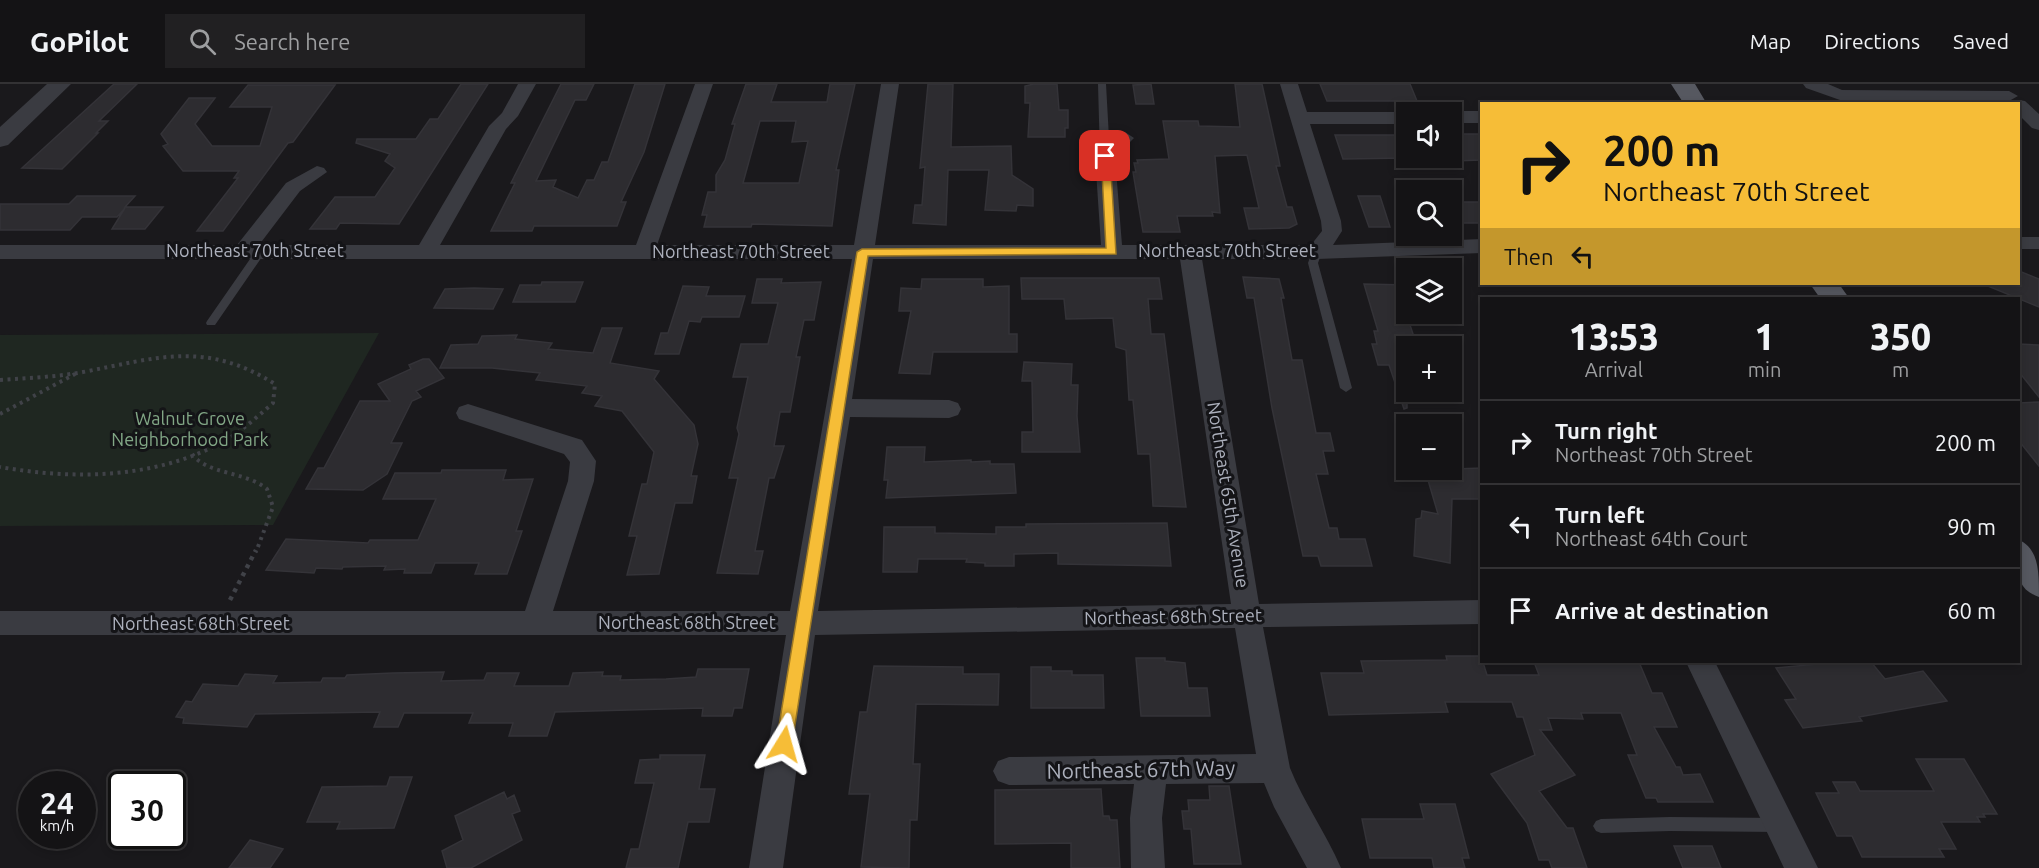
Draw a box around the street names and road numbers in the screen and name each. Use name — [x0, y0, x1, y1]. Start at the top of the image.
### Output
street label: Northeast 70th Street — [166, 240, 344, 260]
street label: Northeast 70th Street — [1138, 240, 1316, 260]
street label: Northeast 70th Street — [652, 241, 830, 261]
street label: Northeast 65th Avenue — [1204, 400, 1254, 589]
street label: Northeast 68th Street — [1084, 604, 1262, 628]
street label: Northeast 68th Street — [598, 612, 776, 632]
street label: Northeast 68th Street — [112, 613, 290, 633]
street label: Northeast 67th Way — [1046, 755, 1236, 783]

